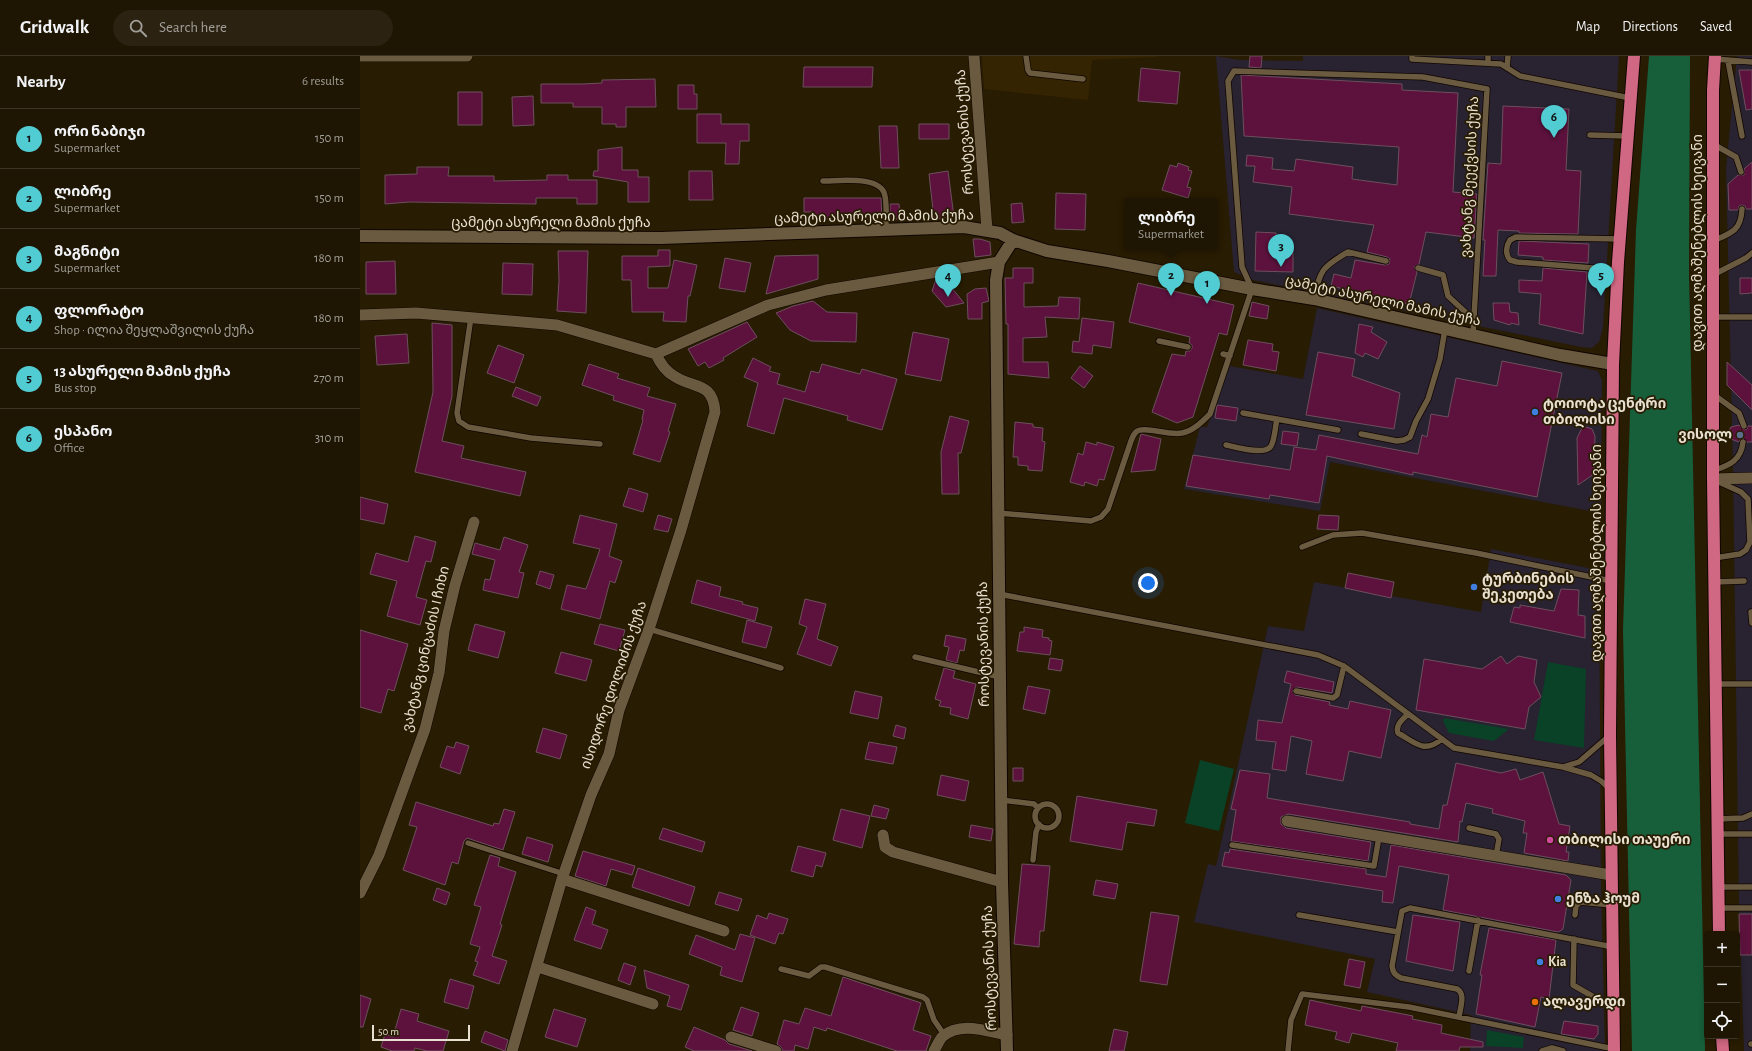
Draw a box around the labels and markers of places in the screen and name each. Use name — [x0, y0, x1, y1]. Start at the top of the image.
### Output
pin: 6 — [1541, 105, 1567, 138]
pin: 3 — [1268, 234, 1294, 267]
pin: 2 — [1158, 263, 1184, 296]
pin: 5 — [1588, 263, 1614, 296]
pin: 4 — [935, 264, 961, 297]
pin: 1 — [1194, 271, 1220, 304]
place label: ტოიოტა ცენტრი თბილისი — [1543, 396, 1666, 428]
marker: ტოიოტა ცენტრი თბილისი — [1530, 407, 1540, 417]
place label: ვისოლ — [1678, 428, 1732, 443]
marker: ვისოლ — [1735, 430, 1745, 440]
place label: ტურბინების შეკეთება — [1482, 571, 1574, 603]
marker: ტურბინების შეკეთება — [1469, 582, 1479, 592]
place label: თბილისი თაუერი — [1558, 832, 1691, 848]
marker: თბილისი თაუერი — [1545, 835, 1555, 845]
place label: ენზა ჰოუმ — [1566, 892, 1640, 907]
marker: ენზა ჰოუმ — [1553, 894, 1563, 904]
place label: Kia — [1548, 955, 1567, 969]
marker: Kia — [1535, 957, 1545, 967]
place label: ალავერდი — [1543, 994, 1625, 1010]
marker: ალავერდი — [1530, 997, 1540, 1007]

